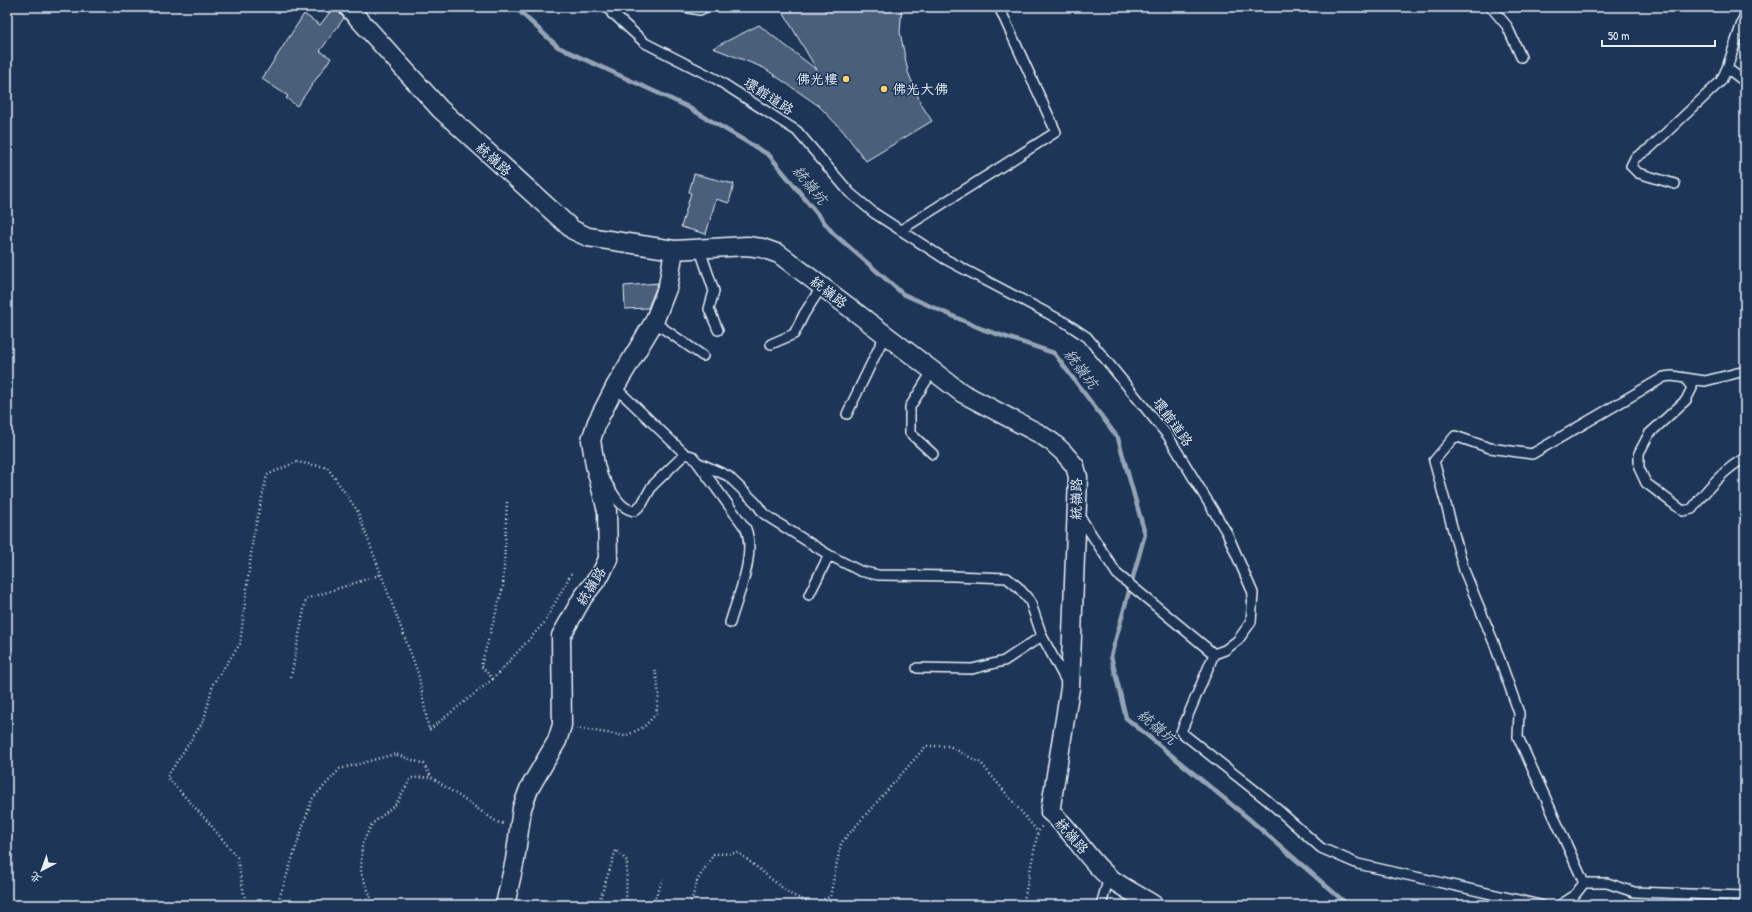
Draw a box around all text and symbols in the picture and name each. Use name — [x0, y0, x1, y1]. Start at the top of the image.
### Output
scale bar — [1602, 22, 1715, 48]
text: 50 m — [1608, 27, 1629, 44]
place label: 佛光樓 — [796, 69, 838, 88]
street label: 環館道路 — [741, 72, 798, 119]
marker: 佛光樓 — [841, 74, 851, 84]
place label: 佛光大佛 — [892, 79, 948, 98]
marker: 佛光大佛 — [879, 84, 889, 94]
street label: 統嶺路 — [472, 138, 516, 180]
water label: 統嶺坑 — [788, 161, 834, 210]
street label: 統嶺路 — [807, 271, 852, 312]
water label: 統嶺坑 — [1059, 344, 1105, 395]
street label: 環館道路 — [1149, 393, 1198, 450]
street label: 統嶺路 — [1066, 478, 1085, 520]
street label: 統嶺路 — [571, 563, 610, 609]
water label: 統嶺坑 — [1133, 704, 1183, 750]
street label: 統嶺路 — [1051, 814, 1093, 858]
north arrow — [22, 850, 62, 890]
text: 北 — [27, 869, 44, 886]

